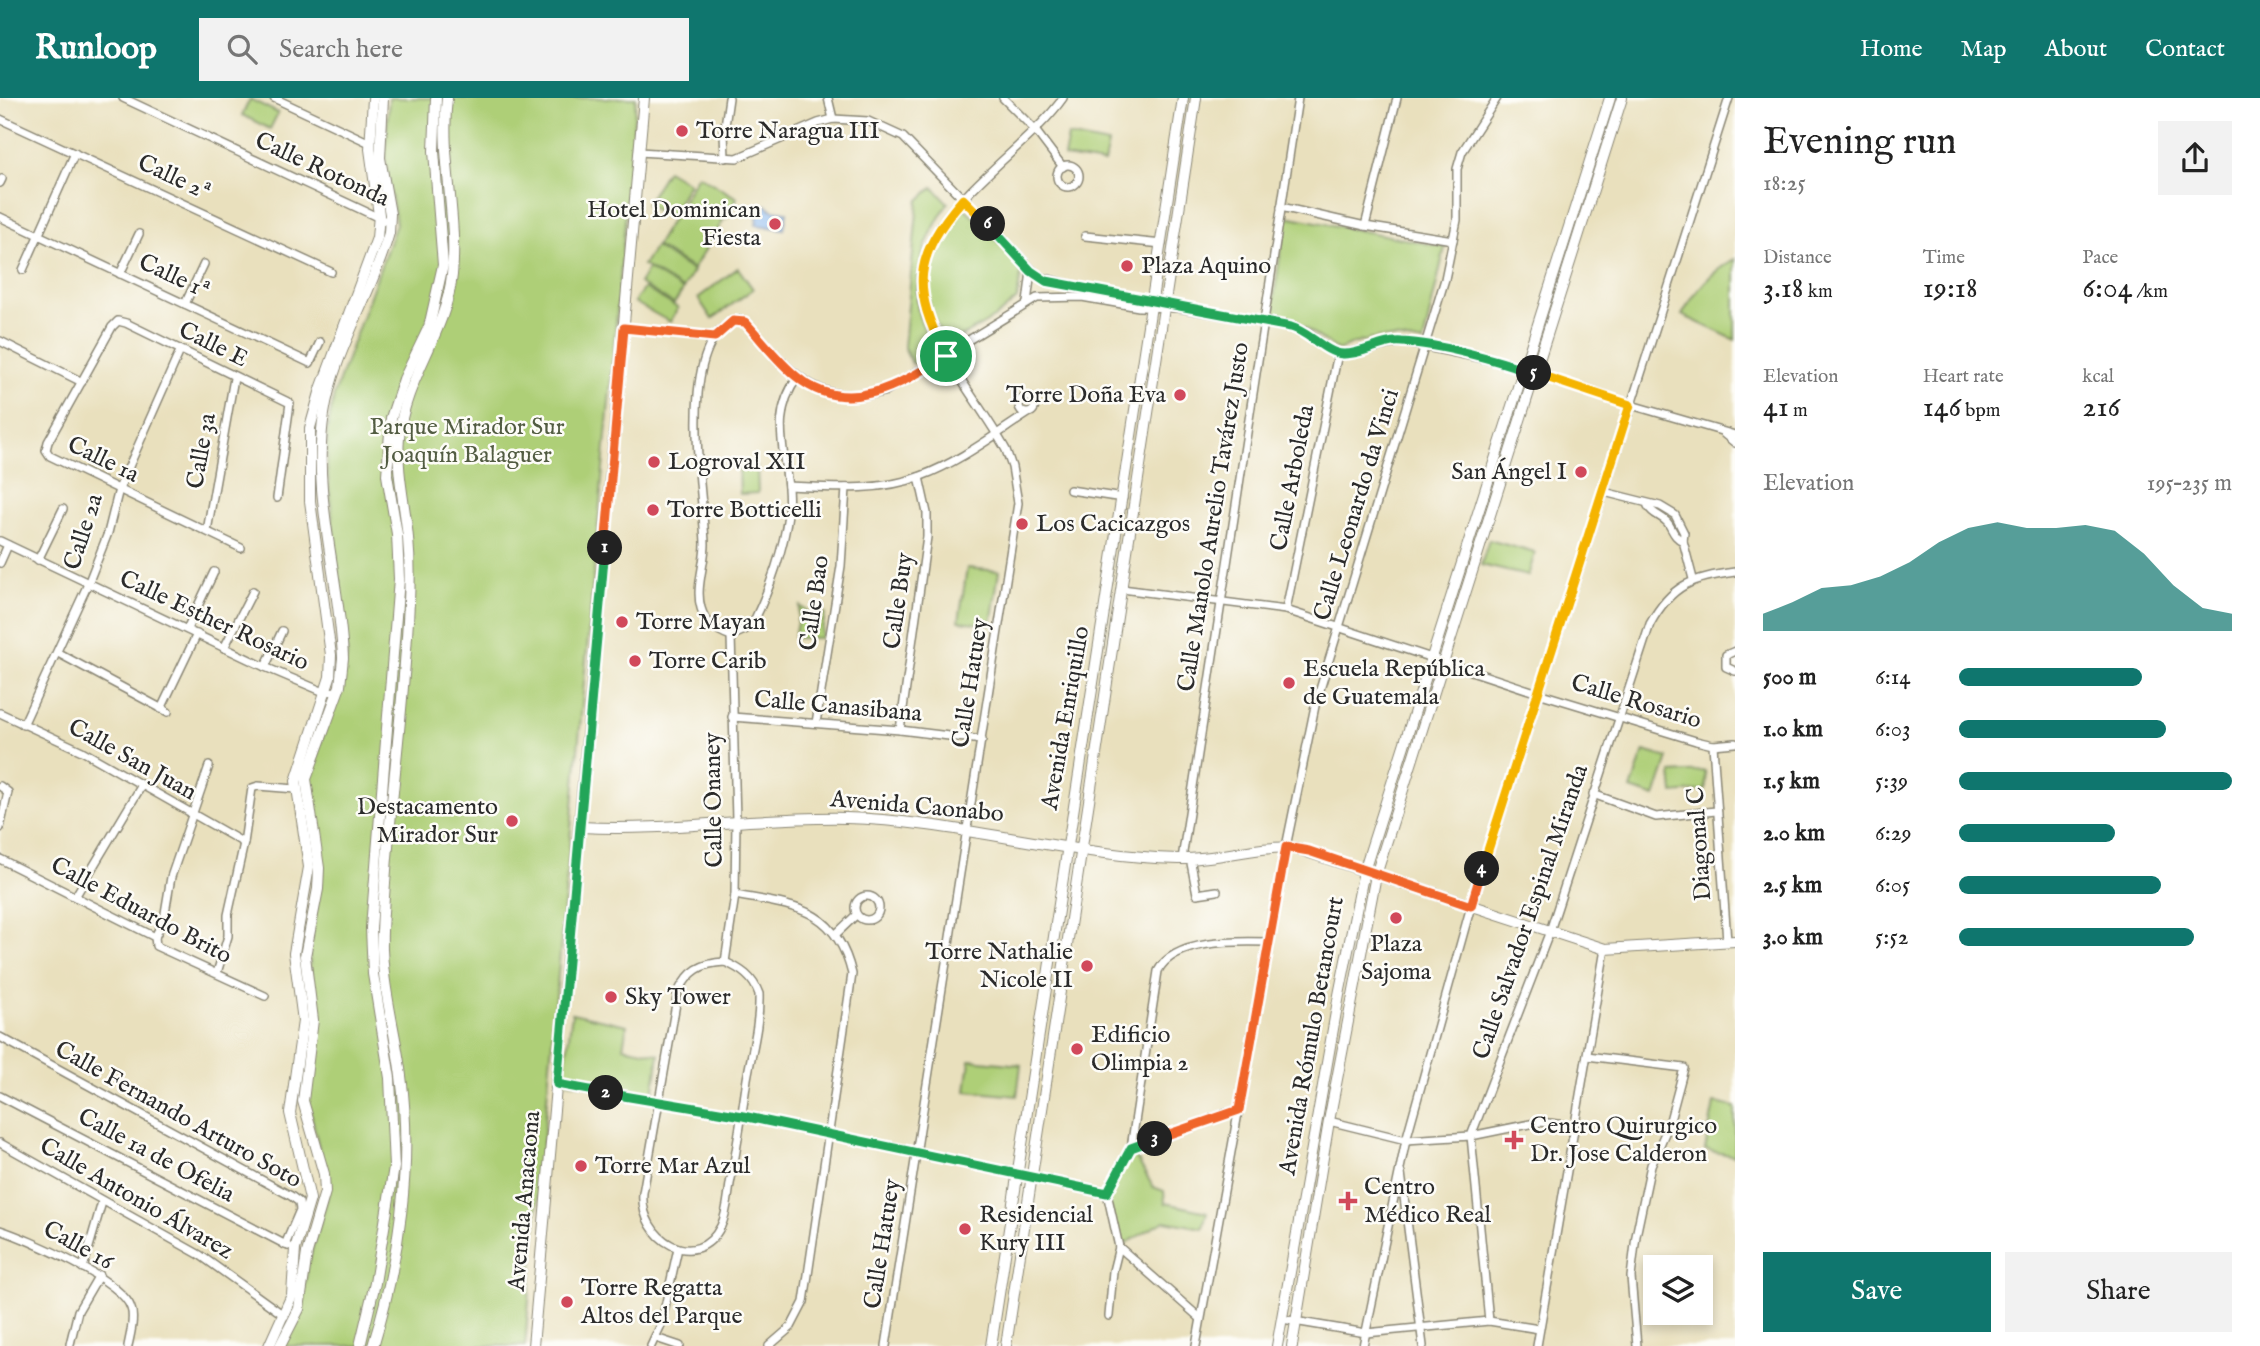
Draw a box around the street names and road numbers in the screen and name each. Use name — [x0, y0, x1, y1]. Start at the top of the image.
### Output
street label: Calle Rotonda — [250, 125, 395, 215]
street label: Calle 2ª — [132, 148, 216, 208]
street label: Calle 1ª — [134, 247, 214, 307]
street label: Calle E — [173, 315, 253, 375]
street label: Calle Manolo Aurelio Tavárez Justo — [1171, 340, 1257, 694]
street label: Calle Leonardo da Vinci — [1307, 385, 1407, 625]
street label: Calle Arboleda — [1264, 402, 1322, 554]
street label: Calle 3a — [180, 410, 224, 491]
street label: Calle 1a — [62, 429, 145, 491]
street label: Calle 2a — [57, 489, 111, 574]
street label: Calle Buy — [877, 551, 921, 651]
street label: Calle Bao — [793, 553, 837, 653]
street label: Calle Esther Rosario — [114, 563, 314, 679]
street label: Calle Hatuey — [945, 616, 997, 750]
street label: Avenida Enriquillo — [1034, 624, 1097, 813]
street label: Calle Rosario — [1567, 667, 1705, 737]
street label: Calle Canasibana — [753, 684, 924, 730]
street label: Calle San Juan — [62, 712, 202, 808]
street label: Calle Onaney — [697, 732, 731, 868]
street label: Calle Salvador Espinal Miranda — [1466, 760, 1596, 1064]
street label: Avenida Caonabo — [828, 784, 1005, 830]
street label: Diagonal C — [1681, 786, 1719, 902]
street label: Calle Eduardo Brito — [45, 850, 237, 972]
street label: Avenida Rómulo Betancourt — [1272, 894, 1352, 1179]
street label: Calle Fernando Arturo Soto — [49, 1034, 307, 1196]
street label: Calle 1a de Ofelia — [72, 1102, 240, 1211]
street label: Avenida Anacaona — [502, 1109, 548, 1293]
street label: Calle Antonio Álvarez — [34, 1131, 238, 1267]
street label: Calle Hatuey — [857, 1177, 909, 1311]
street label: Calle 16 — [37, 1214, 119, 1278]

